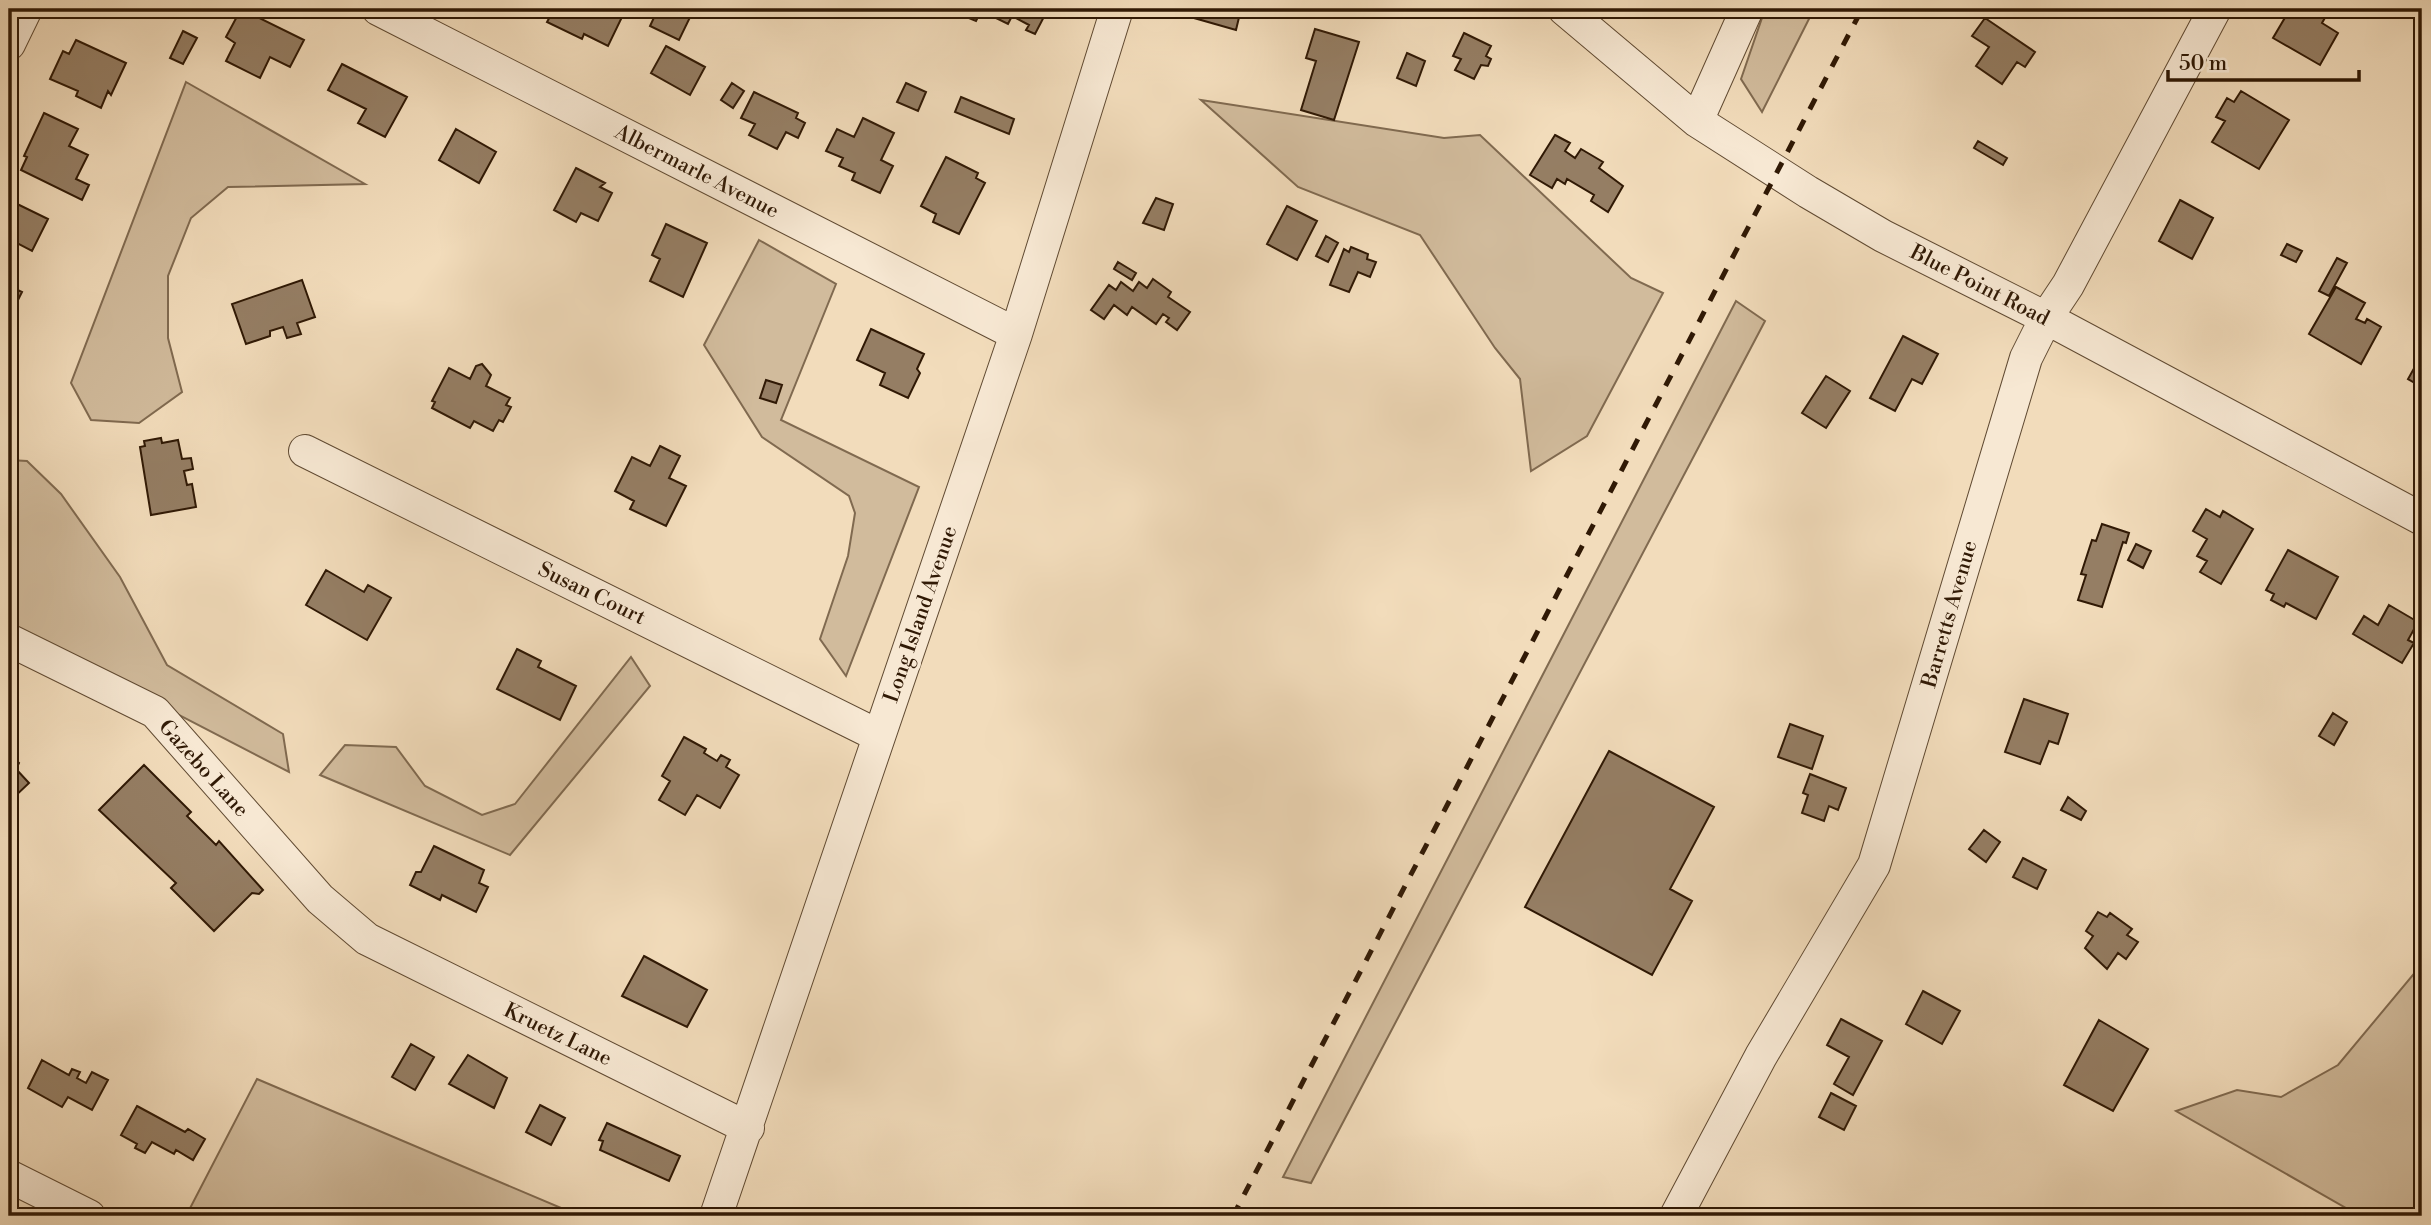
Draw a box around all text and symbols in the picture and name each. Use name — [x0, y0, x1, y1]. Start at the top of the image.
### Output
scale bar — [2168, 38, 2359, 82]
text: 50 m — [2179, 51, 2227, 77]
street label: Albermarle Avenue — [609, 119, 783, 225]
street label: Blue Point Road — [1905, 239, 2053, 332]
street label: Long Island Avenue — [878, 522, 963, 706]
street label: Barretts Avenue — [1916, 538, 1983, 692]
street label: Susan Court — [534, 557, 650, 631]
street label: Gazebo Lane — [153, 714, 254, 823]
street label: Kruetz Lane — [499, 998, 616, 1072]

